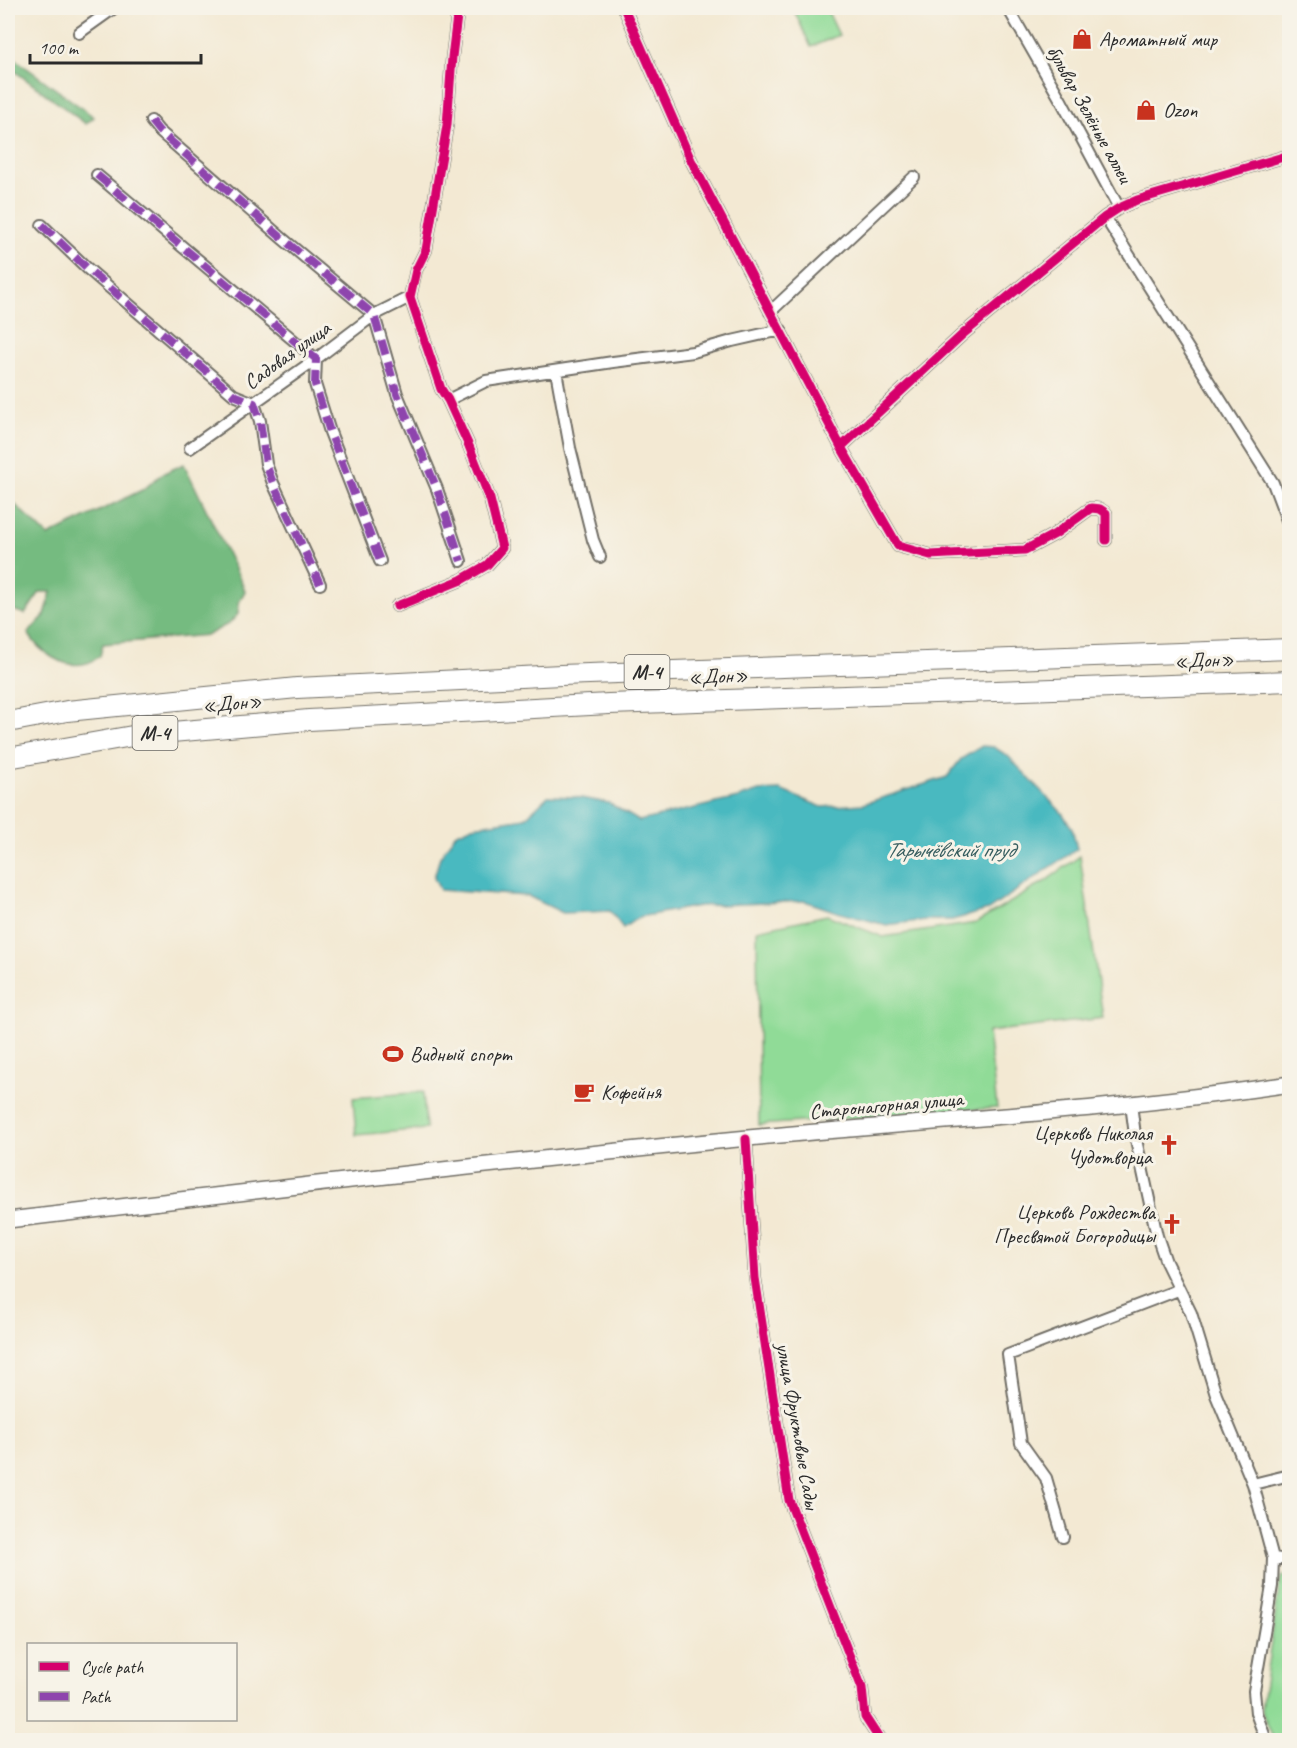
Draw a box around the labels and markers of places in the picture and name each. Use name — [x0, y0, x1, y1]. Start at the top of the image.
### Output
place label: Ароматный мир — [1099, 26, 1218, 52]
shop icon: Ароматный мир — [1070, 27, 1094, 51]
place label: Ozon — [1163, 97, 1198, 123]
shop icon: Ozon — [1134, 98, 1158, 122]
place label: Видный спорт — [410, 1041, 513, 1067]
sports icon: Видный спорт — [381, 1042, 405, 1066]
place label: Кофейня — [601, 1079, 662, 1105]
cafe icon: Кофейня — [572, 1080, 596, 1104]
place label: Церковь Николая Чудотворца — [1034, 1120, 1154, 1170]
church icon: Церковь Николая Чудотворца — [1157, 1133, 1181, 1157]
place label: Церковь Рождества Пресвятой Богородицы — [994, 1199, 1157, 1249]
church icon: Церковь Рождества Пресвятой Богородицы — [1160, 1212, 1184, 1236]

